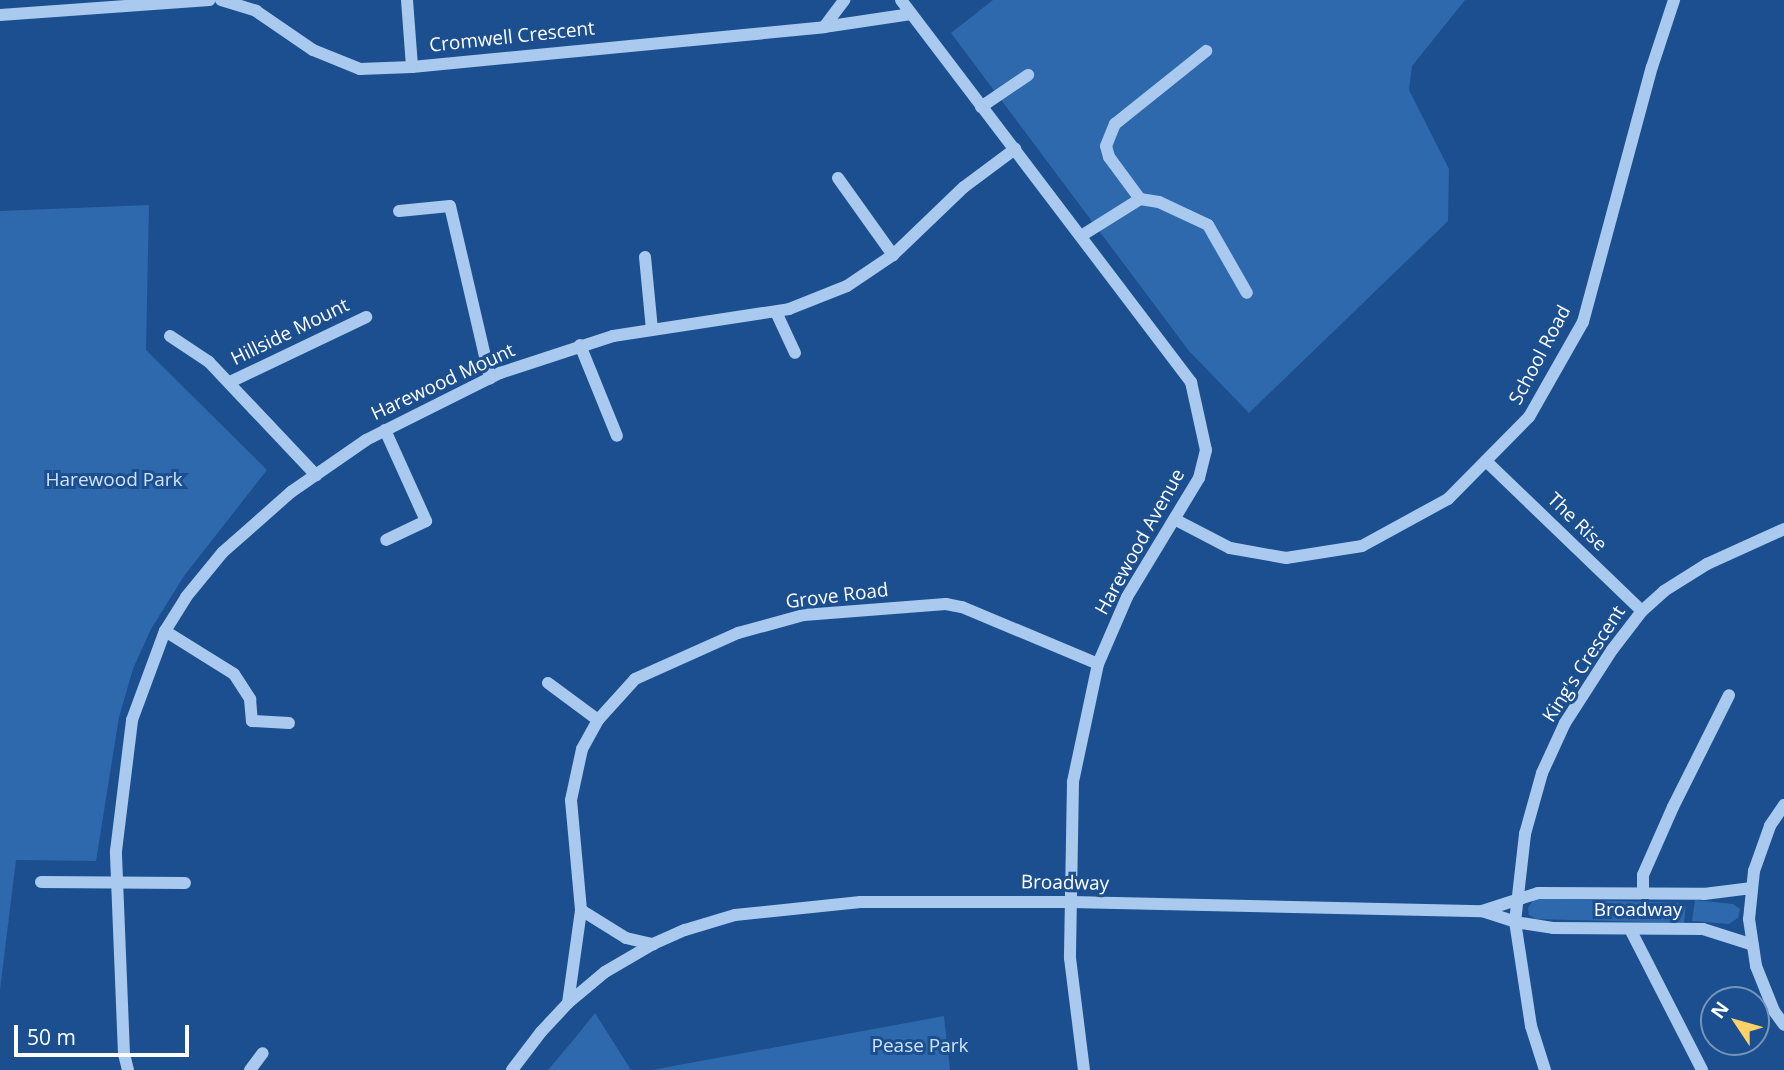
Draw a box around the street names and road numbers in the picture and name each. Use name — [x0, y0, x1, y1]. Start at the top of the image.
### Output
street label: Cromwell Crescent — [428, 17, 596, 57]
street label: Hillside Mount — [227, 294, 353, 370]
street label: School Road — [1504, 301, 1576, 409]
street label: Harewood Mount — [368, 339, 518, 425]
street label: Harewood Avenue — [1090, 465, 1190, 619]
street label: The Rise — [1542, 488, 1612, 556]
street label: Grove Road — [784, 578, 890, 614]
street label: King's Crescent — [1538, 602, 1630, 726]
street label: Broadway — [1021, 871, 1109, 895]
street label: Broadway — [1594, 899, 1682, 921]

